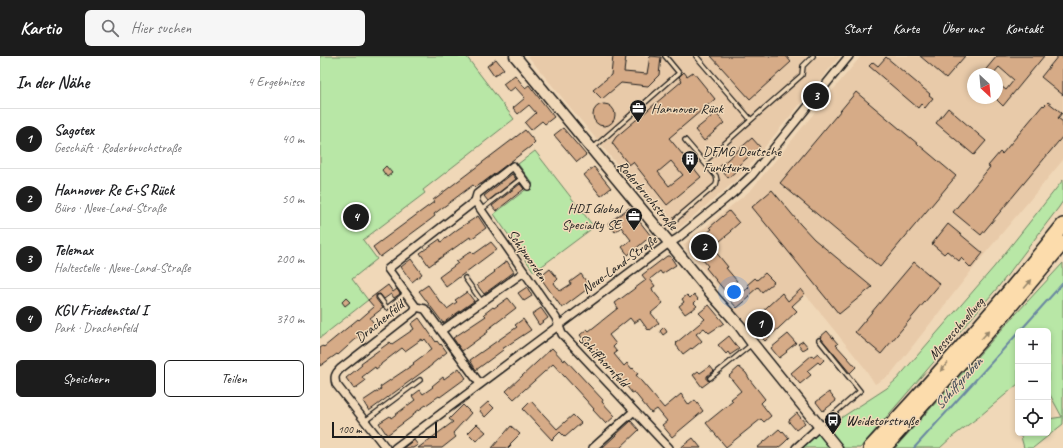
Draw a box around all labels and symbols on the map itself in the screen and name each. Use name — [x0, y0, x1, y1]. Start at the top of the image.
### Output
north arrow — [967, 68, 1003, 104]
pin: 3 — [803, 81, 829, 111]
office icon: Hannover Rück — [628, 98, 648, 123]
place label: Hannover Rück — [651, 100, 724, 117]
place label: DFMG Deutsche Funkturm — [703, 143, 783, 176]
building icon: DFMG Deutsche Funkturm — [680, 149, 700, 174]
street label: Roderbruchstraße — [614, 157, 683, 235]
place label: HDI Global Specialty SE — [562, 200, 624, 233]
pin: 4 — [343, 202, 369, 232]
office icon: HDI Global Specialty SE — [624, 206, 644, 231]
street label: Schipworden — [504, 226, 552, 285]
street label: Neue-Land-Straße — [578, 231, 661, 297]
pin: 2 — [691, 232, 717, 262]
one-way arrow — [1024, 279, 1033, 290]
your location — [724, 282, 744, 302]
street label: Messeschnellweg — [925, 293, 989, 363]
street label: Drachenfeld — [351, 295, 409, 346]
pin: 1 — [747, 309, 773, 339]
street label: Schiffhornfeld — [575, 330, 634, 392]
one-way arrow — [980, 331, 989, 340]
water label: Schiffgraben — [930, 352, 988, 414]
one-way arrow — [939, 361, 948, 372]
bus stop icon: Weidetorstraße — [823, 410, 843, 435]
place label: Weidetorstraße — [846, 412, 920, 429]
scale bar — [332, 420, 437, 439]

